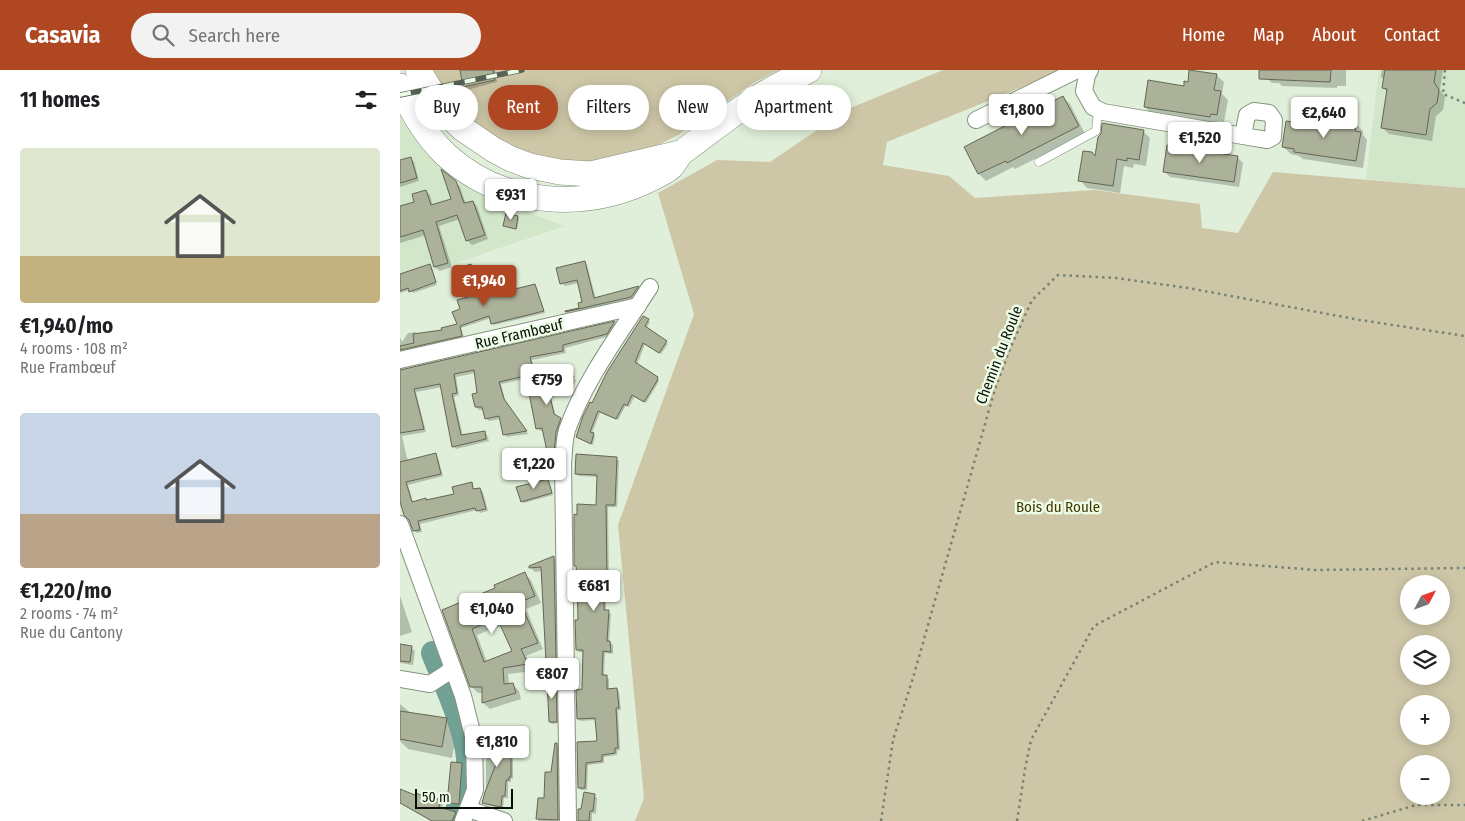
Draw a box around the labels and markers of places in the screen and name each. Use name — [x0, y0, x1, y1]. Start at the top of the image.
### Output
pin: €1,800 — [981, 93, 1063, 136]
pin: €2,640 — [1283, 97, 1365, 139]
pin: €1,520 — [1159, 122, 1241, 164]
pin: €931 — [481, 178, 541, 221]
pin: €1,940 — [443, 264, 525, 307]
pin: €759 — [517, 364, 577, 406]
pin: €1,220 — [493, 448, 575, 490]
pin: €681 — [564, 570, 624, 612]
pin: €1,040 — [451, 592, 533, 635]
pin: €807 — [522, 658, 582, 700]
pin: €1,810 — [456, 726, 538, 768]

